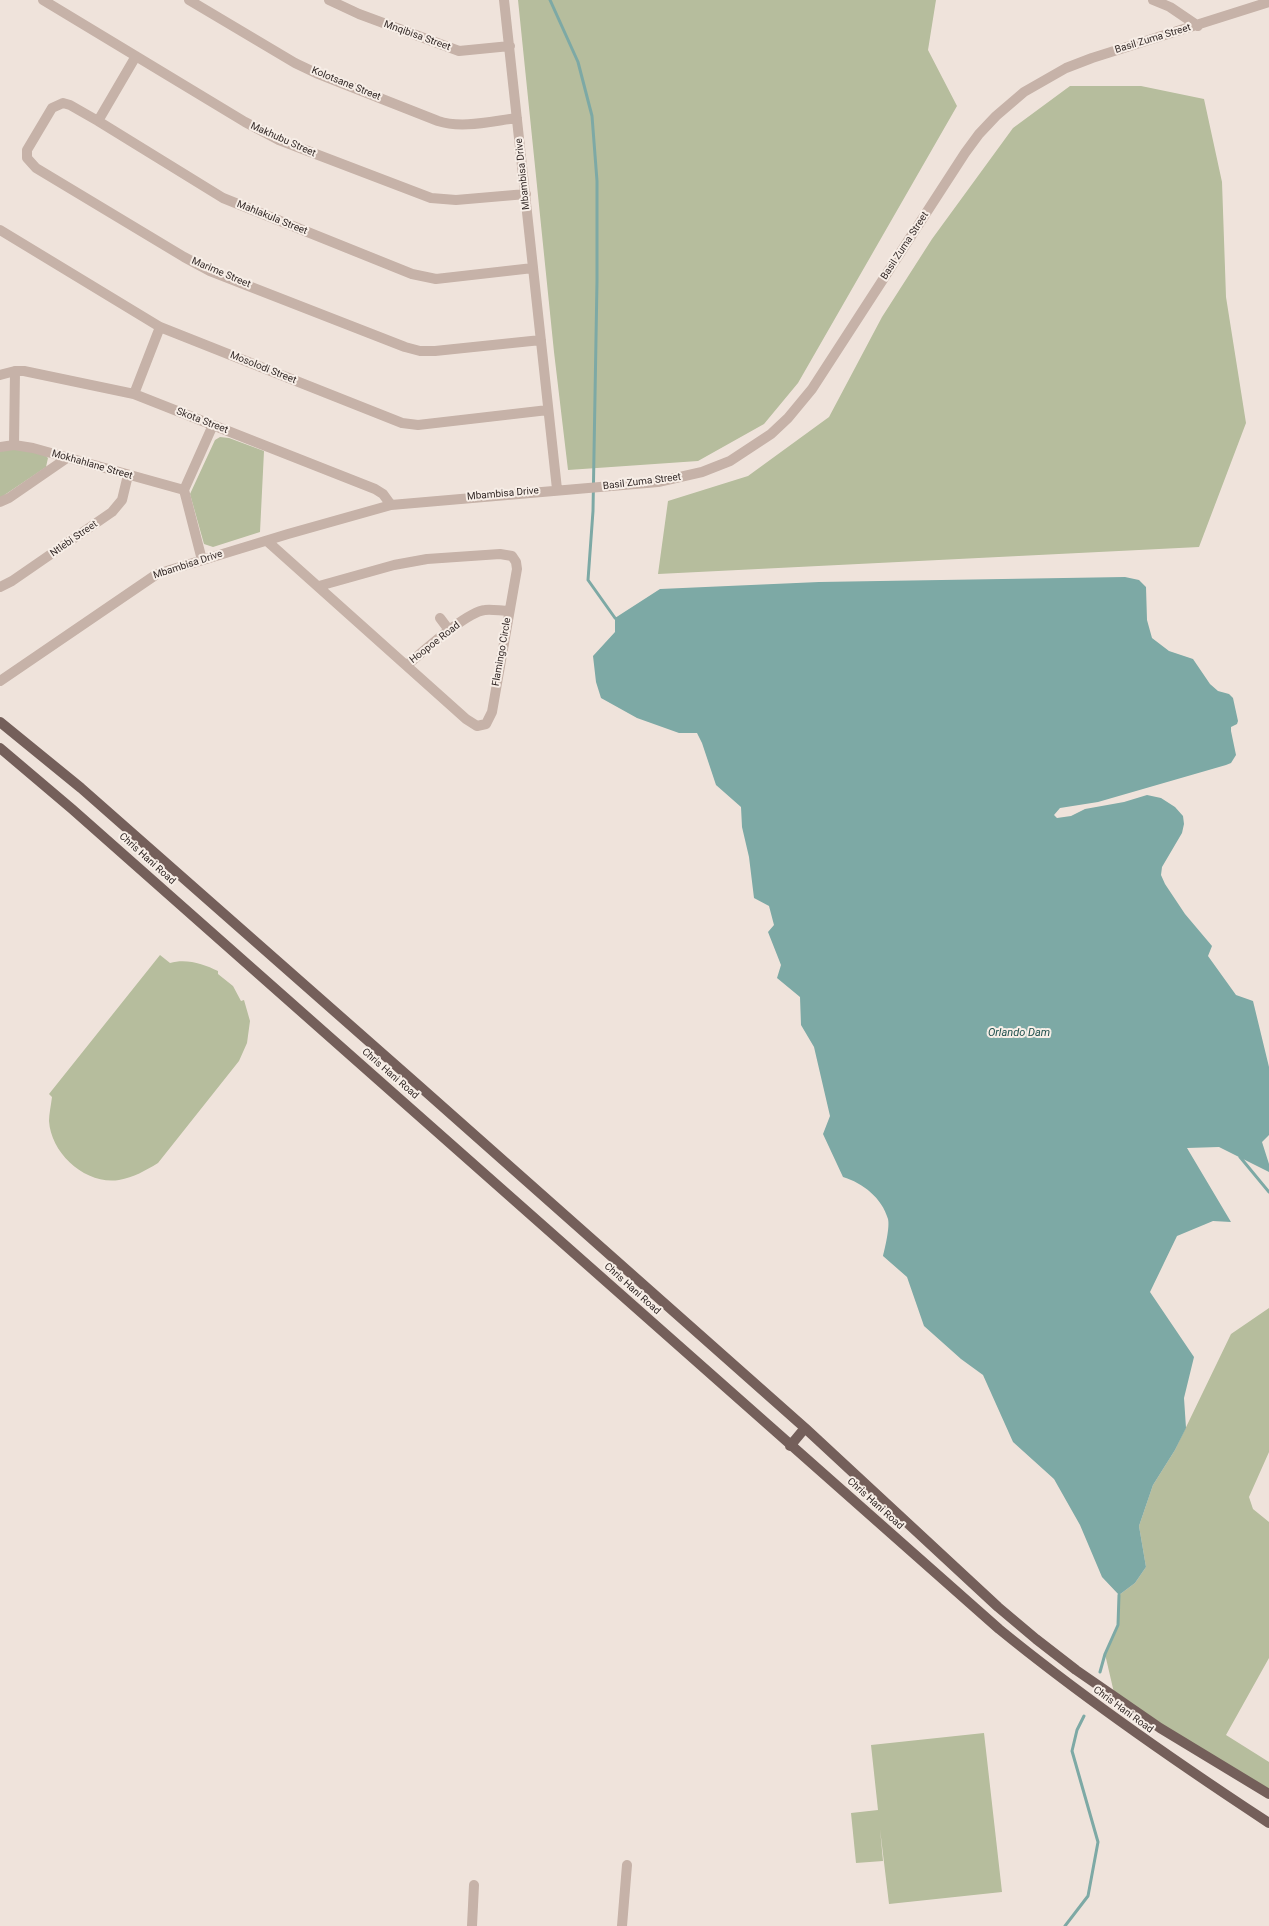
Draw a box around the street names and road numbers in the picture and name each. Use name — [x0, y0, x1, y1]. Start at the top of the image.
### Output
street label: Mnqibisa Street — [382, 18, 452, 54]
street label: Basil Zuma Street — [1114, 22, 1192, 56]
street label: Kolotsane Street — [310, 65, 382, 103]
street label: Makhubu Street — [248, 120, 318, 160]
street label: Mbambisa Drive — [513, 137, 533, 211]
street label: Mahlakula Street — [235, 198, 309, 238]
street label: Basil Zuma Street — [879, 210, 931, 282]
street label: Marime Street — [190, 255, 252, 291]
street label: Mosolodi Street — [228, 349, 298, 387]
street label: Skota Street — [175, 406, 229, 436]
street label: Mokhahlane Street — [50, 448, 134, 482]
street label: Basil Zuma Street — [602, 471, 682, 493]
street label: Mbambisa Drive — [467, 485, 539, 503]
street label: Ntlebi Street — [48, 518, 100, 560]
street label: Mbambisa Drive — [152, 548, 224, 582]
street label: Flamingo Circle — [490, 617, 514, 687]
street label: Hoopoe Road — [407, 620, 463, 666]
street label: Chris Hani Road — [116, 831, 178, 887]
street label: Chris Hani Road — [359, 1046, 421, 1102]
street label: Chris Hani Road — [601, 1261, 663, 1317]
street label: Chris Hani Road — [844, 1476, 906, 1532]
street label: Chris Hani Road — [1091, 1684, 1155, 1736]

